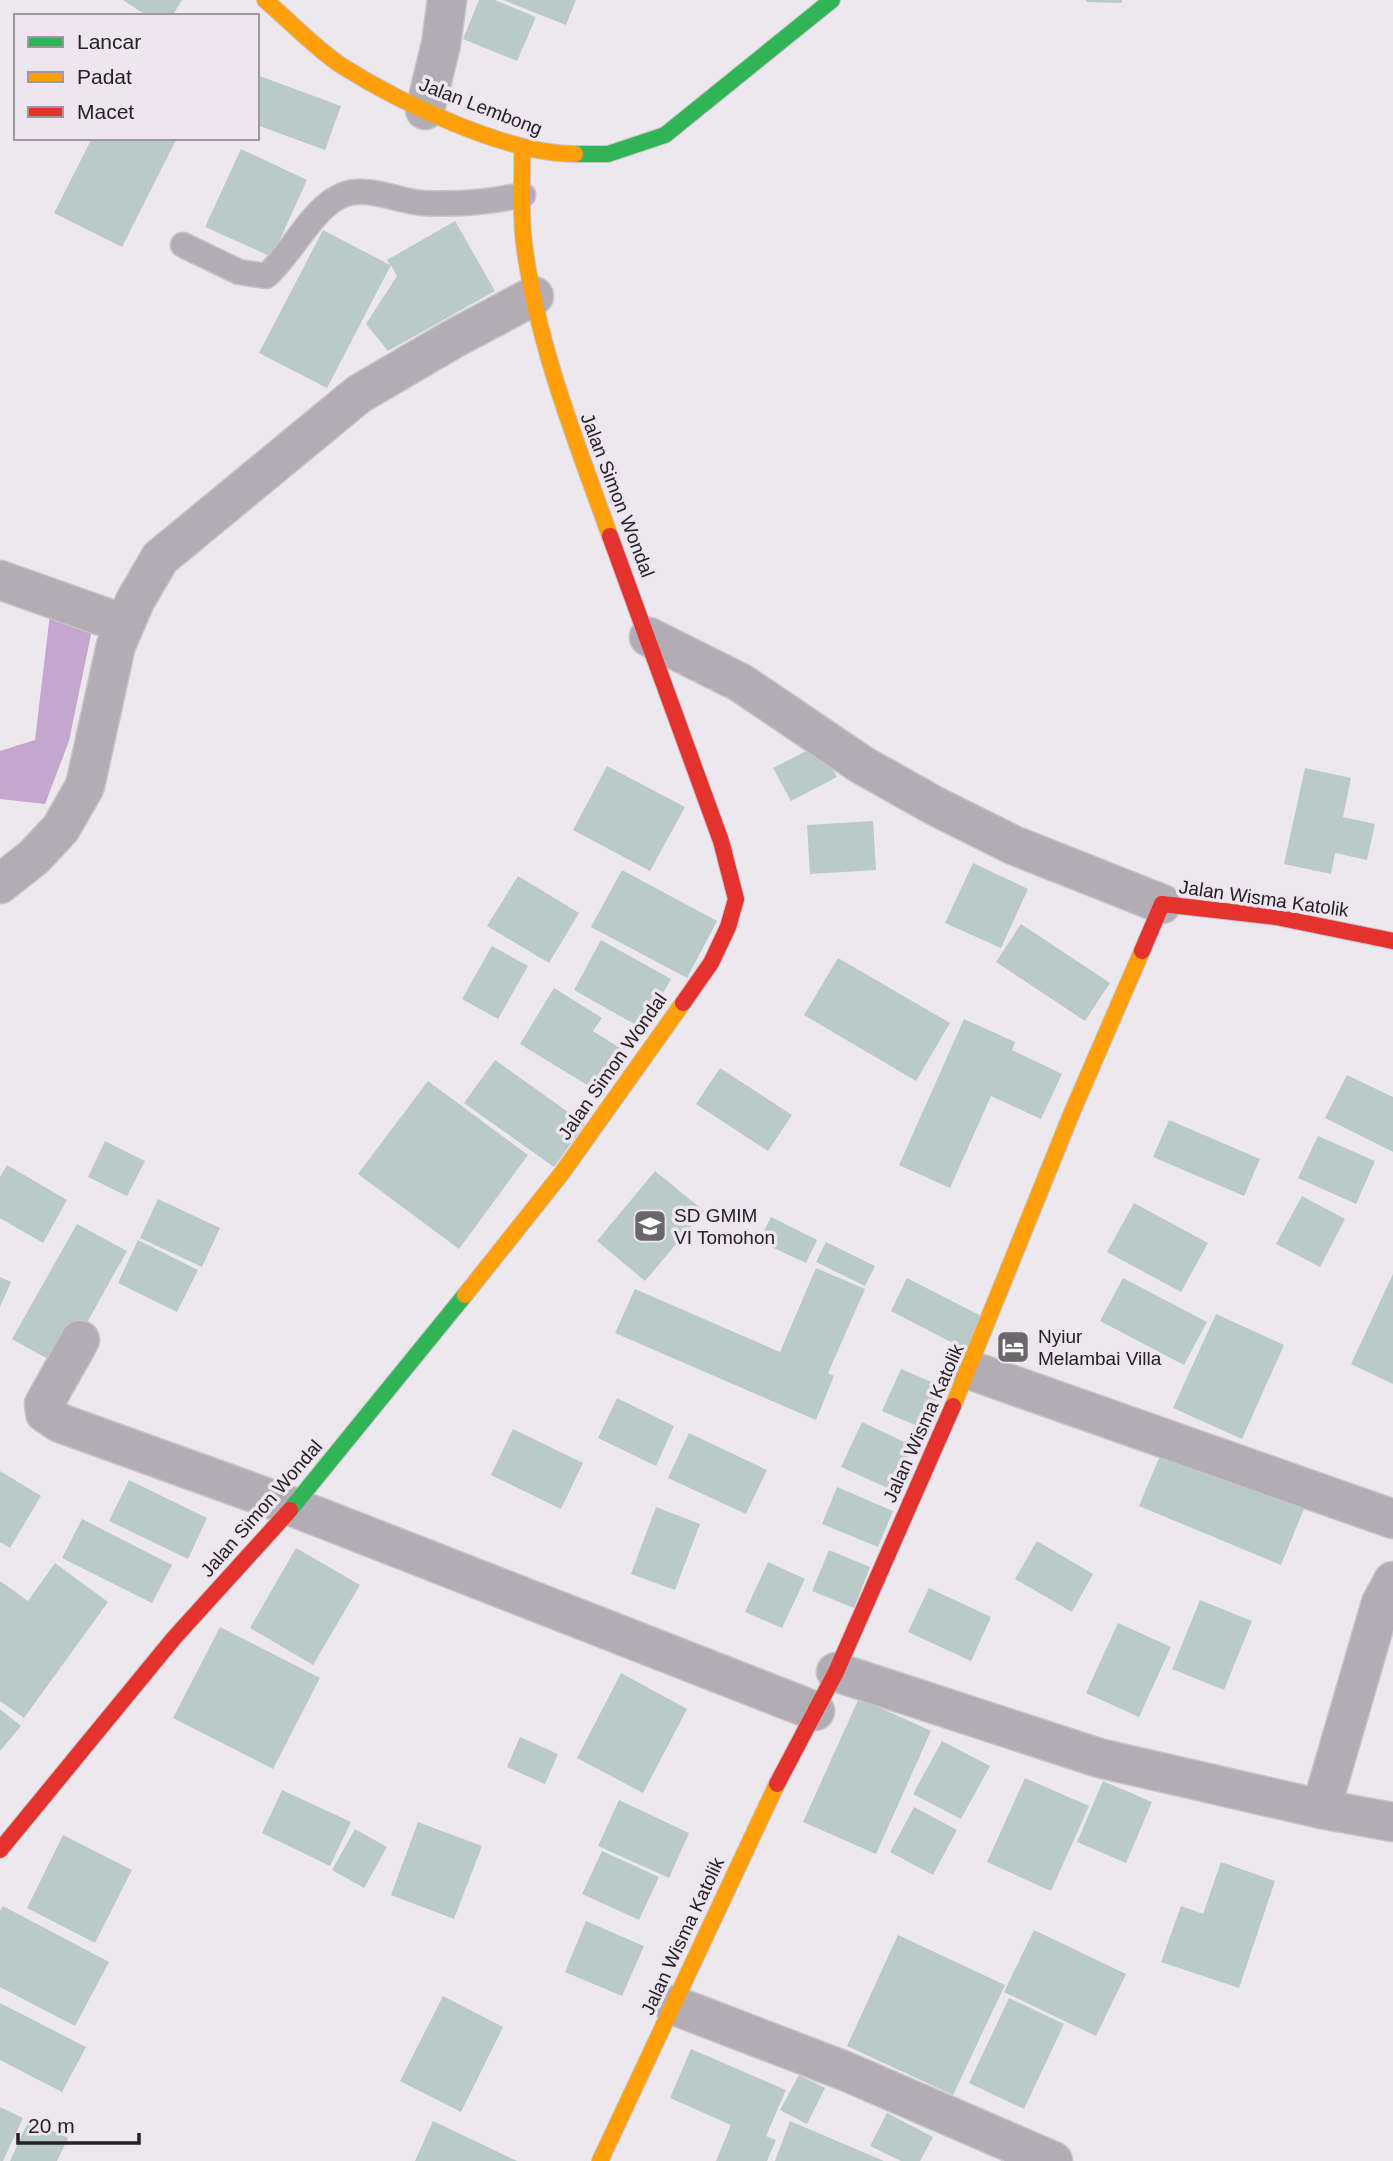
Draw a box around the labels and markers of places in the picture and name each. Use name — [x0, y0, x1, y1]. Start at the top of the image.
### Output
place label: SD GMIM VI Tomohon — [674, 1205, 775, 1248]
school or university icon: SD GMIM VI Tomohon — [631, 1207, 669, 1245]
place label: Nyiur Melambai Villa — [1038, 1326, 1162, 1369]
hotel icon: Nyiur Melambai Villa — [994, 1328, 1032, 1366]

